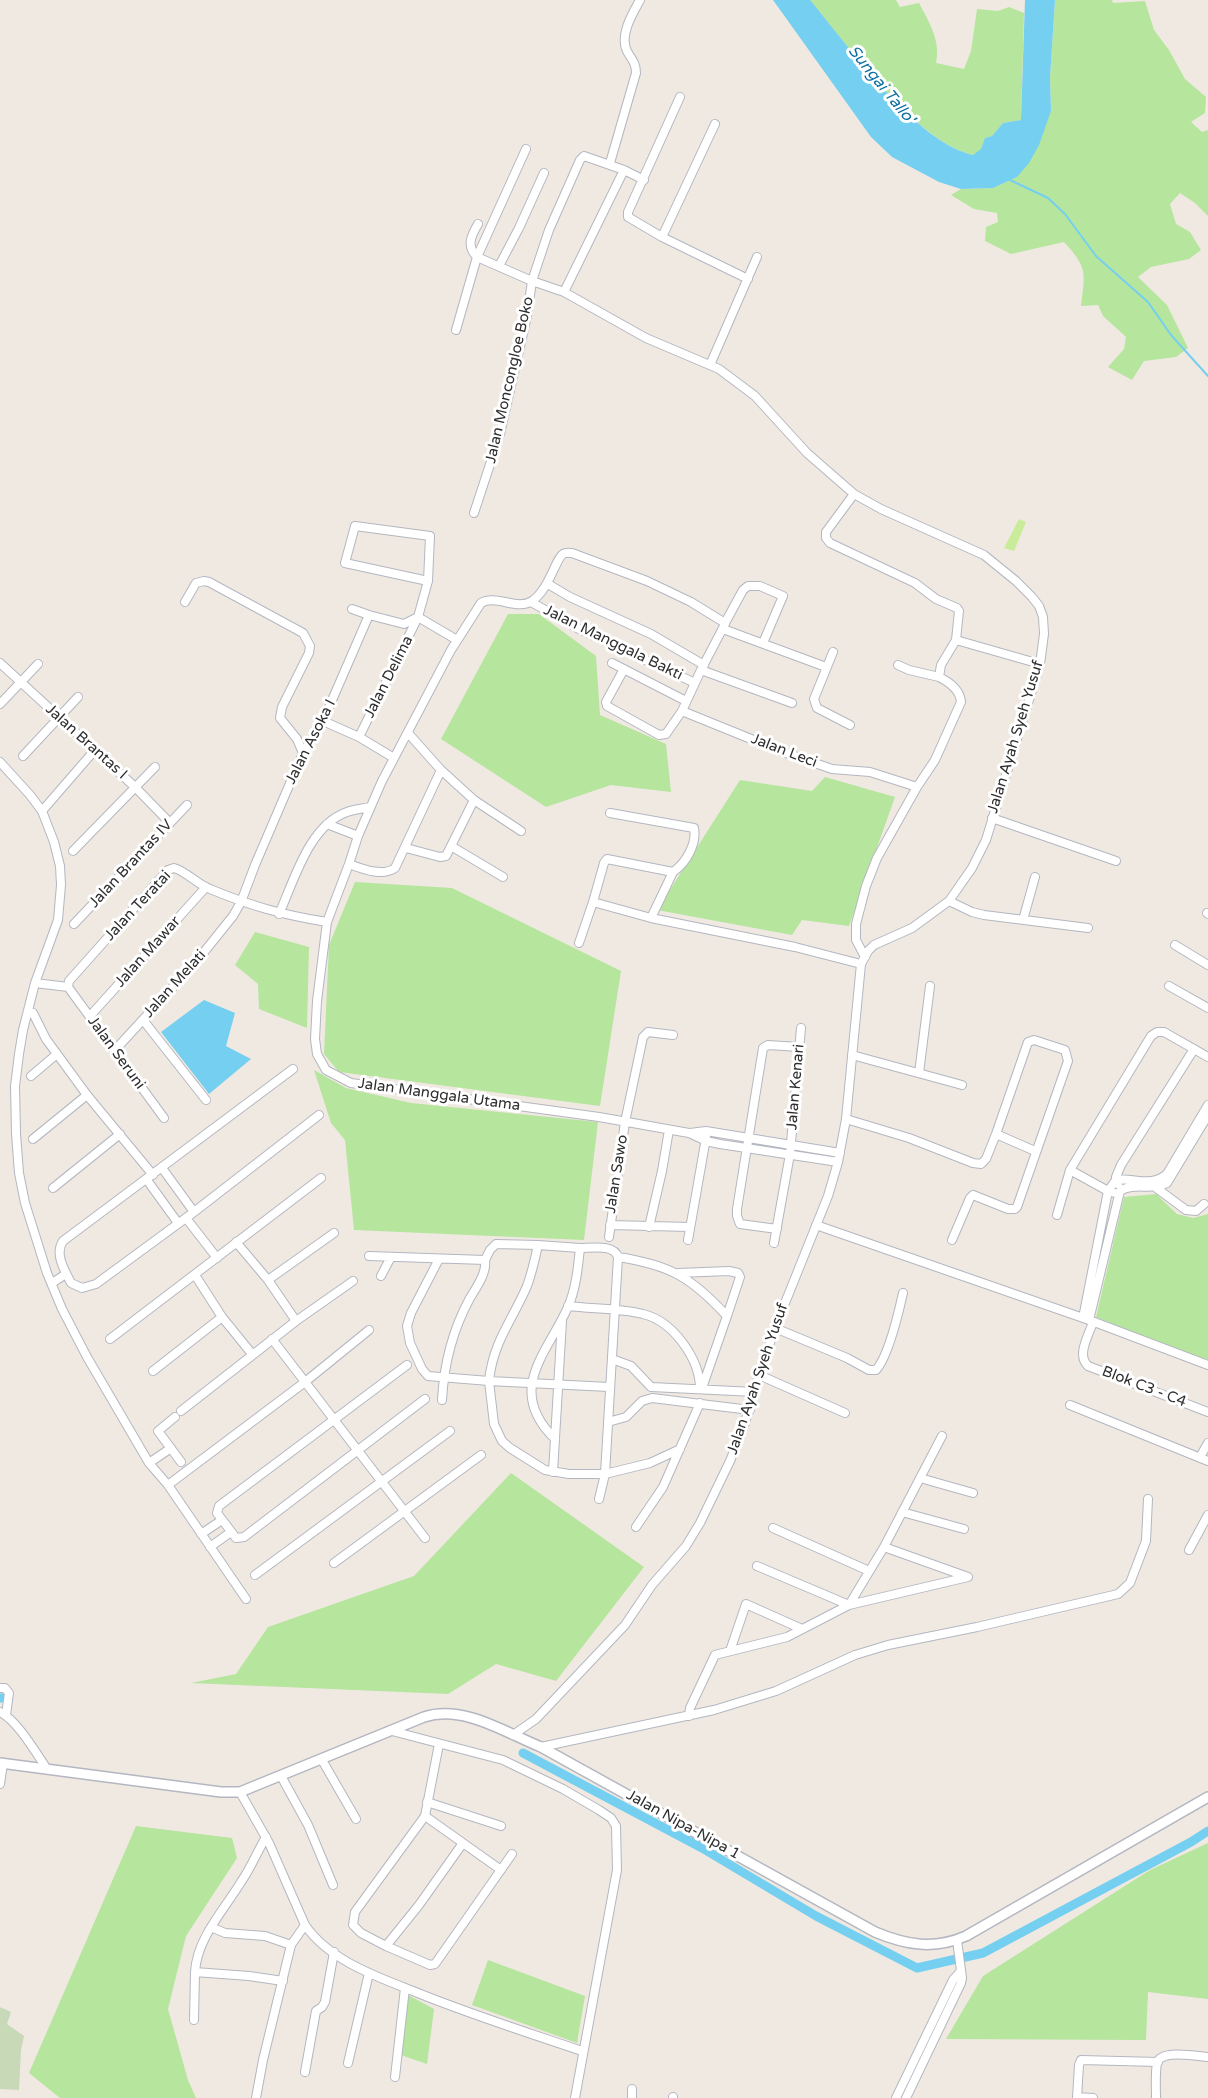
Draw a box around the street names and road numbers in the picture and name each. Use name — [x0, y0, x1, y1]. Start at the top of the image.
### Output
street label: Jalan Moncongloe Boko — [482, 295, 538, 465]
street label: Jalan Manggala Bakti — [540, 601, 686, 685]
street label: Jalan Delima — [361, 633, 417, 721]
street label: Jalan Ayah Syeh Yusuf — [984, 658, 1048, 816]
street label: Jalan Asoka I — [282, 697, 340, 787]
street label: Jalan Brantas I — [41, 701, 131, 783]
street label: Jalan Leci — [748, 730, 820, 772]
street label: Jalan Brantas IV — [86, 816, 176, 912]
street label: Jalan Teratai — [101, 867, 175, 945]
street label: Jalan Mawar — [111, 913, 185, 991]
street label: Jalan Melati — [140, 946, 210, 1022]
street label: Jalan Seruni — [83, 1013, 149, 1093]
street label: Jalan Kenari — [783, 1043, 809, 1131]
street label: Jalan Manggala Utama — [357, 1075, 521, 1115]
street label: Jalan Sawo — [602, 1134, 632, 1214]
street label: Jalan Ayah Syeh Yusuf — [724, 1301, 792, 1457]
street label: Blok C3 - C4 — [1099, 1363, 1189, 1411]
street label: Jalan Nipa-Nipa 1 — [623, 1786, 743, 1864]

